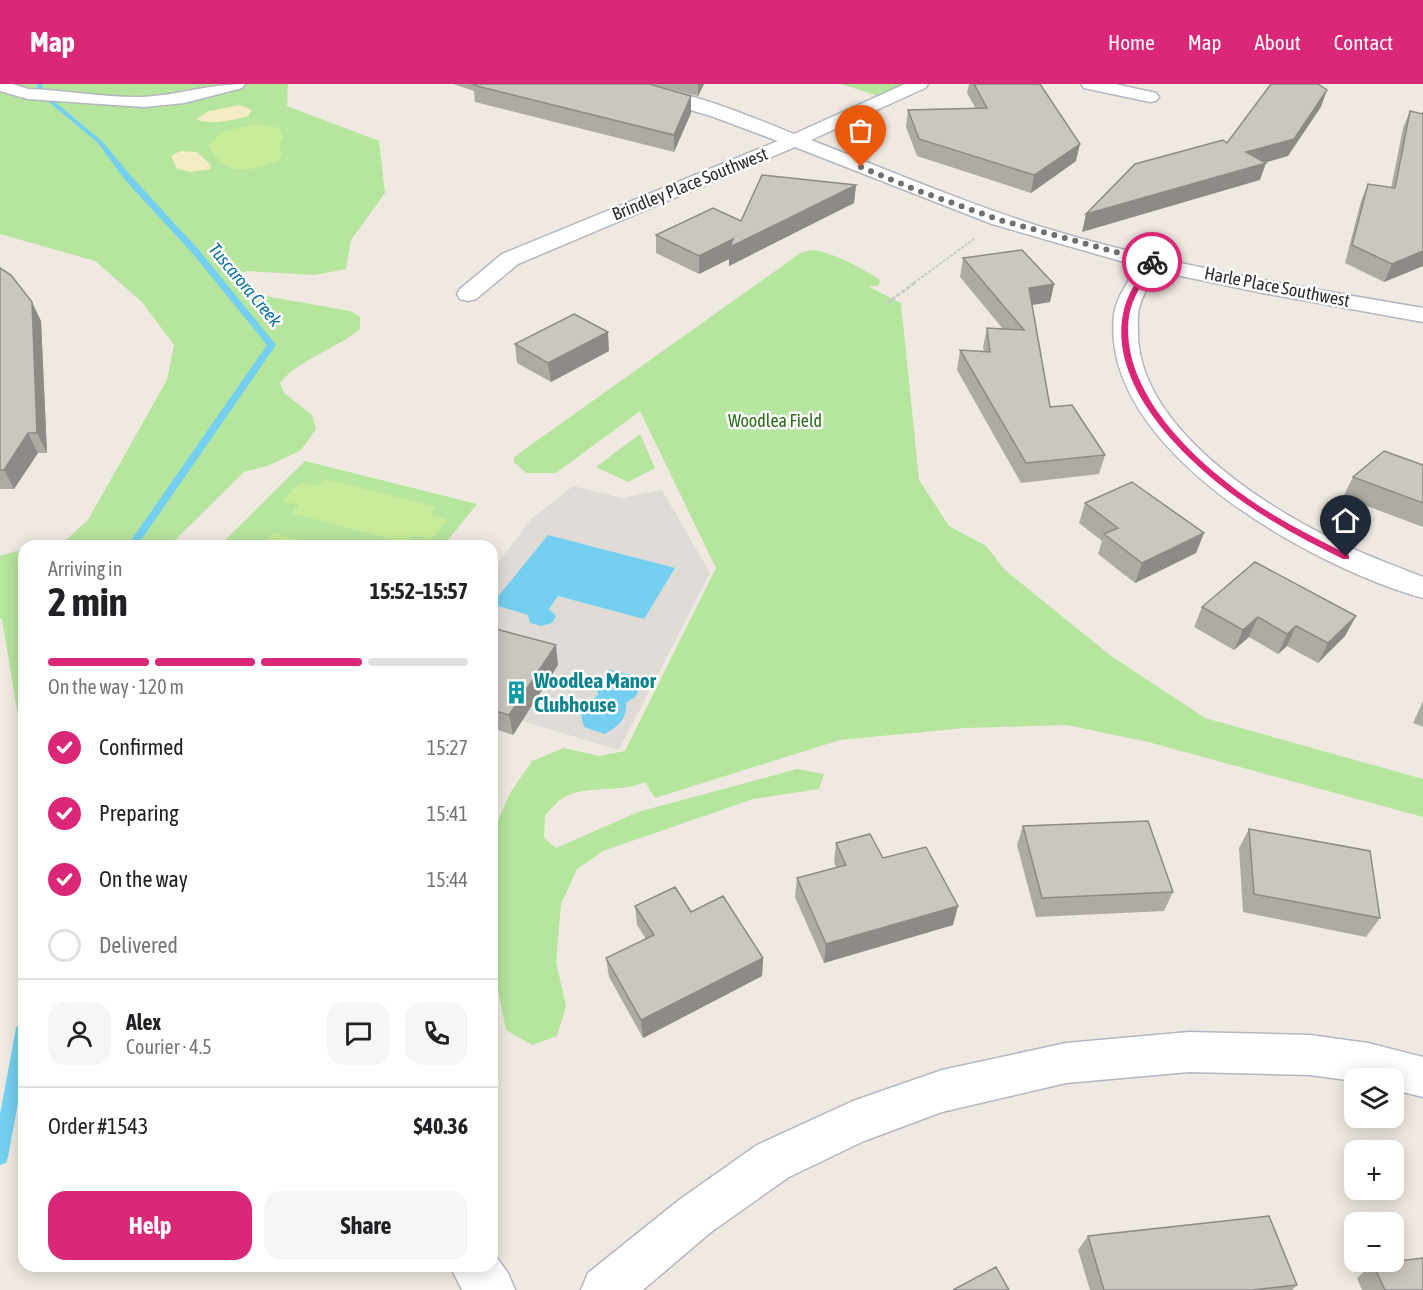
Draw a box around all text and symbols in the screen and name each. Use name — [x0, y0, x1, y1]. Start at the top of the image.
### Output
text: Map — [30, 26, 75, 58]
text: Home — [1108, 30, 1155, 54]
text: Map — [1188, 30, 1222, 54]
text: About — [1255, 30, 1301, 54]
text: Contact — [1334, 30, 1393, 54]
pin — [835, 105, 886, 167]
icon: bag — [844, 114, 877, 147]
street label: Brindley Place Southwest — [609, 143, 771, 224]
courier — [1122, 232, 1182, 292]
water label: Tuscarora Creek — [204, 239, 287, 332]
icon: bike — [1136, 246, 1169, 279]
street label: Harle Place Southwest — [1203, 262, 1352, 311]
park label: Woodlea Field — [728, 410, 822, 431]
pin — [1320, 495, 1371, 557]
icon: home — [1329, 504, 1362, 537]
text: Arriving in — [48, 557, 122, 580]
text: 15:52–15:57 — [370, 578, 468, 604]
text: 2 min — [48, 580, 128, 624]
place label: Woodlea Manor Clubhouse — [533, 668, 657, 716]
text: On the way · 120 m — [48, 675, 184, 698]
building icon: Woodlea Manor Clubhouse — [503, 680, 529, 706]
icon: check — [48, 731, 81, 764]
text: Confirmed — [99, 734, 184, 760]
text: 15:27 — [427, 736, 468, 759]
icon: check — [48, 797, 81, 830]
text: Preparing — [99, 800, 179, 826]
text: 15:41 — [427, 802, 468, 825]
icon: check — [48, 863, 81, 896]
text: On the way — [99, 866, 188, 892]
text: 15:44 — [427, 868, 468, 891]
text: Delivered — [99, 932, 178, 958]
button: person — [48, 1002, 111, 1065]
button: chat — [327, 1002, 390, 1065]
button: phone — [405, 1002, 468, 1065]
text: Alex — [126, 1009, 161, 1035]
text: Courier · 4.5 — [126, 1035, 212, 1058]
map controls — [1344, 1068, 1404, 1272]
button: layers — [1344, 1068, 1404, 1128]
text: Order #1543 — [48, 1113, 148, 1139]
text: $40.36 — [413, 1113, 468, 1139]
button: + — [1344, 1140, 1404, 1200]
button: Help — [48, 1191, 252, 1260]
button: Share — [264, 1191, 468, 1260]
button: − — [1344, 1212, 1404, 1272]

